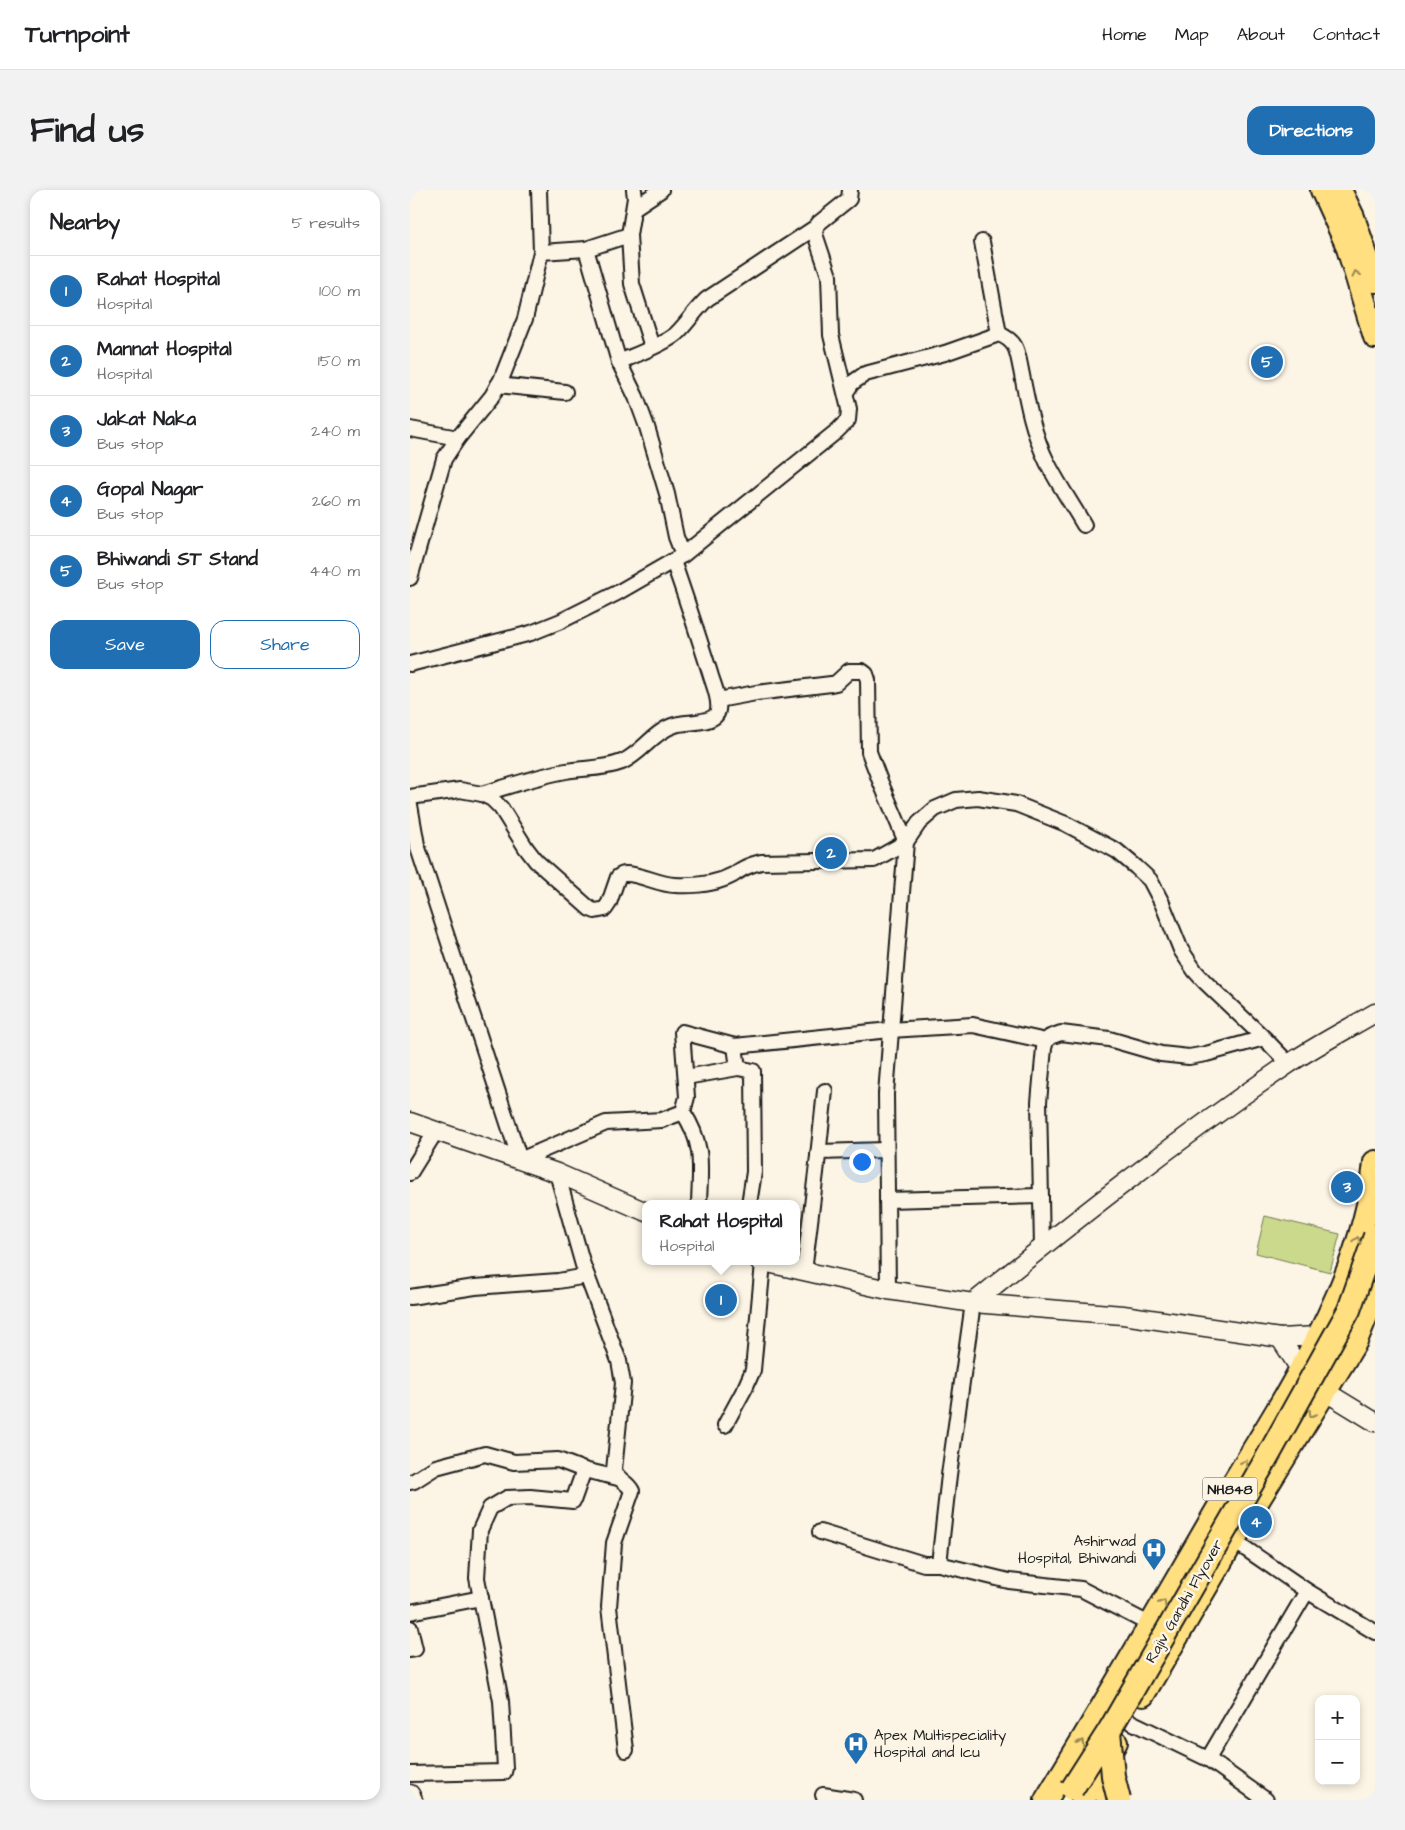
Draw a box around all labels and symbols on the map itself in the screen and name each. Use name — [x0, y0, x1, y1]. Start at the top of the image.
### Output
one-way arrow — [1351, 270, 1361, 278]
pin: 5 — [1251, 343, 1283, 381]
pin: 2 — [815, 834, 847, 872]
your location — [849, 1149, 875, 1175]
pin: 3 — [1331, 1168, 1363, 1206]
one-way arrow — [1352, 1237, 1362, 1245]
pin: 1 — [705, 1281, 737, 1319]
one-way arrow — [1309, 1409, 1318, 1418]
one-way arrow — [1239, 1459, 1249, 1468]
road number: NH848 — [1202, 1478, 1258, 1500]
pin: 4 — [1240, 1503, 1272, 1541]
place label: Ashirwad Hospital, Bhiwandi — [1018, 1531, 1137, 1569]
street label: Rajiv Gandhi Flyover — [1140, 1536, 1229, 1667]
hospital icon: Ashirwad Hospital, Bhiwandi — [1141, 1537, 1167, 1571]
one-way arrow — [1156, 1600, 1166, 1609]
place label: Apex Multispeciality Hospital and Icu — [874, 1725, 1006, 1763]
hospital icon: Apex Multispeciality Hospital and Icu — [843, 1731, 869, 1765]
one-way arrow — [1074, 1740, 1084, 1749]

